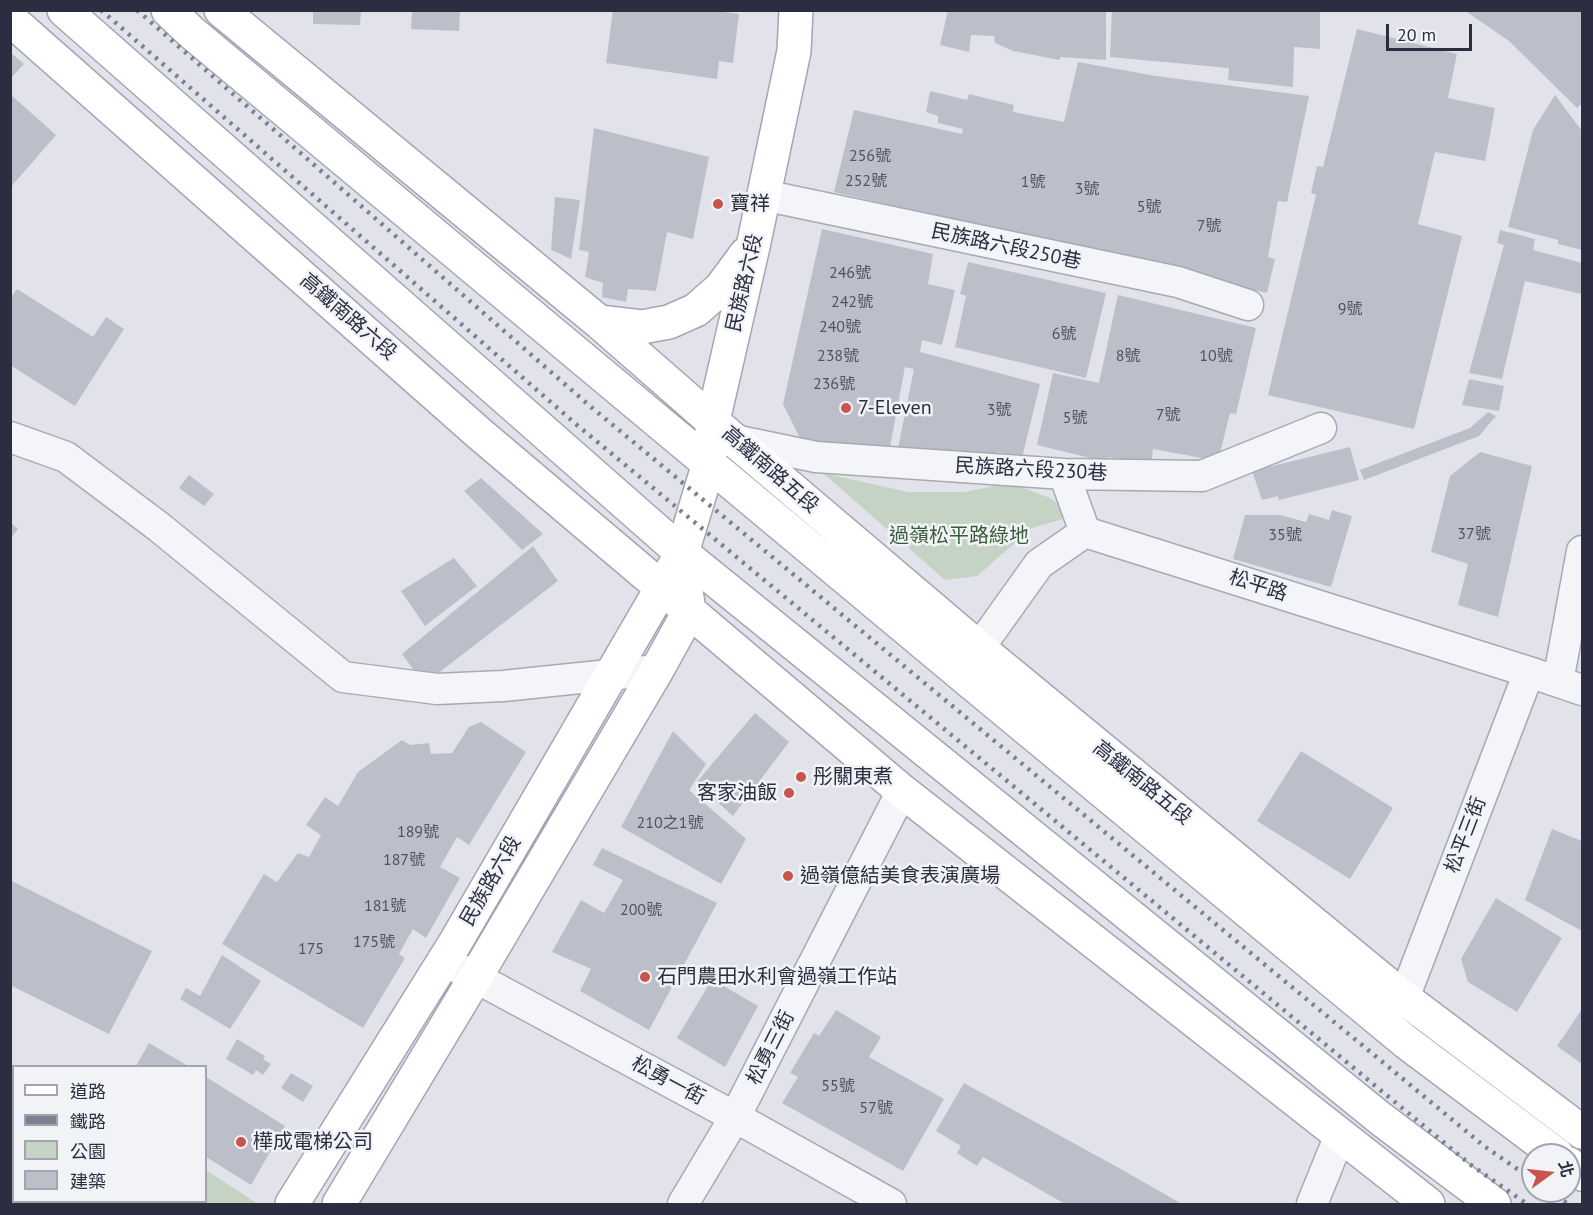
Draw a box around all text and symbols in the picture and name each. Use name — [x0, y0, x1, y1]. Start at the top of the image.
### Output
scale bar — [1389, 12, 1474, 50]
text: 20 m — [1397, 23, 1436, 46]
house number: 256號 — [849, 146, 891, 166]
house number: 252號 — [845, 171, 887, 191]
house number: 1號 — [1021, 172, 1045, 192]
house number: 3號 — [1075, 179, 1099, 199]
place label: 寶祥 — [730, 192, 770, 216]
marker: 寶祥 — [711, 197, 725, 211]
house number: 5號 — [1137, 197, 1161, 217]
house number: 7號 — [1197, 216, 1221, 236]
street label: 民族路六段250巷 — [929, 219, 1083, 275]
street label: 民族路六段 — [722, 232, 768, 334]
house number: 246號 — [829, 263, 871, 283]
street label: 高鐵南路六段 — [295, 269, 401, 365]
house number: 242號 — [831, 292, 873, 312]
house number: 9號 — [1338, 299, 1362, 319]
house number: 240號 — [819, 317, 861, 337]
house number: 6號 — [1052, 324, 1076, 344]
house number: 238號 — [817, 346, 859, 366]
house number: 8號 — [1116, 346, 1140, 366]
house number: 10號 — [1199, 346, 1233, 366]
house number: 236號 — [813, 374, 855, 394]
place label: 7-Eleven — [858, 396, 932, 420]
house number: 3號 — [987, 400, 1011, 420]
marker: 7-Eleven — [839, 401, 853, 415]
house number: 7號 — [1156, 405, 1180, 425]
house number: 5號 — [1063, 408, 1087, 428]
street label: 高鐵南路五段 — [717, 422, 823, 518]
street label: 民族路六段230巷 — [954, 454, 1108, 486]
park label: 過嶺松平路綠地 — [889, 524, 1029, 548]
house number: 37號 — [1457, 524, 1491, 544]
house number: 35號 — [1268, 525, 1302, 545]
street label: 松平路 — [1226, 565, 1290, 607]
street label: 高鐵南路五段 — [1088, 736, 1196, 830]
place label: 彤關東煮 — [813, 765, 893, 789]
marker: 彤關東煮 — [794, 770, 808, 784]
place label: 客家油飯 — [697, 781, 777, 805]
marker: 客家油飯 — [782, 786, 796, 800]
street label: 松平三街 — [1440, 793, 1492, 877]
house number: 210之1號 — [637, 813, 703, 833]
house number: 189號 — [397, 822, 439, 842]
street label: 民族路六段 — [456, 832, 526, 930]
house number: 187號 — [383, 850, 425, 870]
place label: 過嶺億結美食表演廣場 — [800, 864, 1000, 888]
marker: 過嶺億結美食表演廣場 — [781, 869, 795, 883]
house number: 181號 — [364, 896, 406, 916]
house number: 200號 — [620, 900, 662, 920]
house number: 175號 — [353, 932, 395, 952]
house number: 175 — [298, 939, 324, 959]
place label: 石門農田水利會過嶺工作站 — [657, 965, 897, 989]
marker: 石門農田水利會過嶺工作站 — [638, 970, 652, 984]
street label: 松勇三街 — [742, 1007, 800, 1089]
street label: 松勇一街 — [627, 1052, 709, 1110]
legend — [12, 1065, 207, 1203]
house number: 55號 — [821, 1076, 855, 1096]
text: 道路 — [70, 1080, 106, 1103]
house number: 57號 — [859, 1098, 893, 1118]
text: 鐵路 — [70, 1110, 106, 1133]
place label: 樺成電梯公司 — [253, 1130, 373, 1154]
marker: 樺成電梯公司 — [234, 1135, 248, 1149]
text: 公園 — [70, 1140, 106, 1163]
north arrow — [1521, 1143, 1581, 1203]
text: 北 — [1555, 1159, 1578, 1179]
text: 建築 — [70, 1170, 106, 1193]

